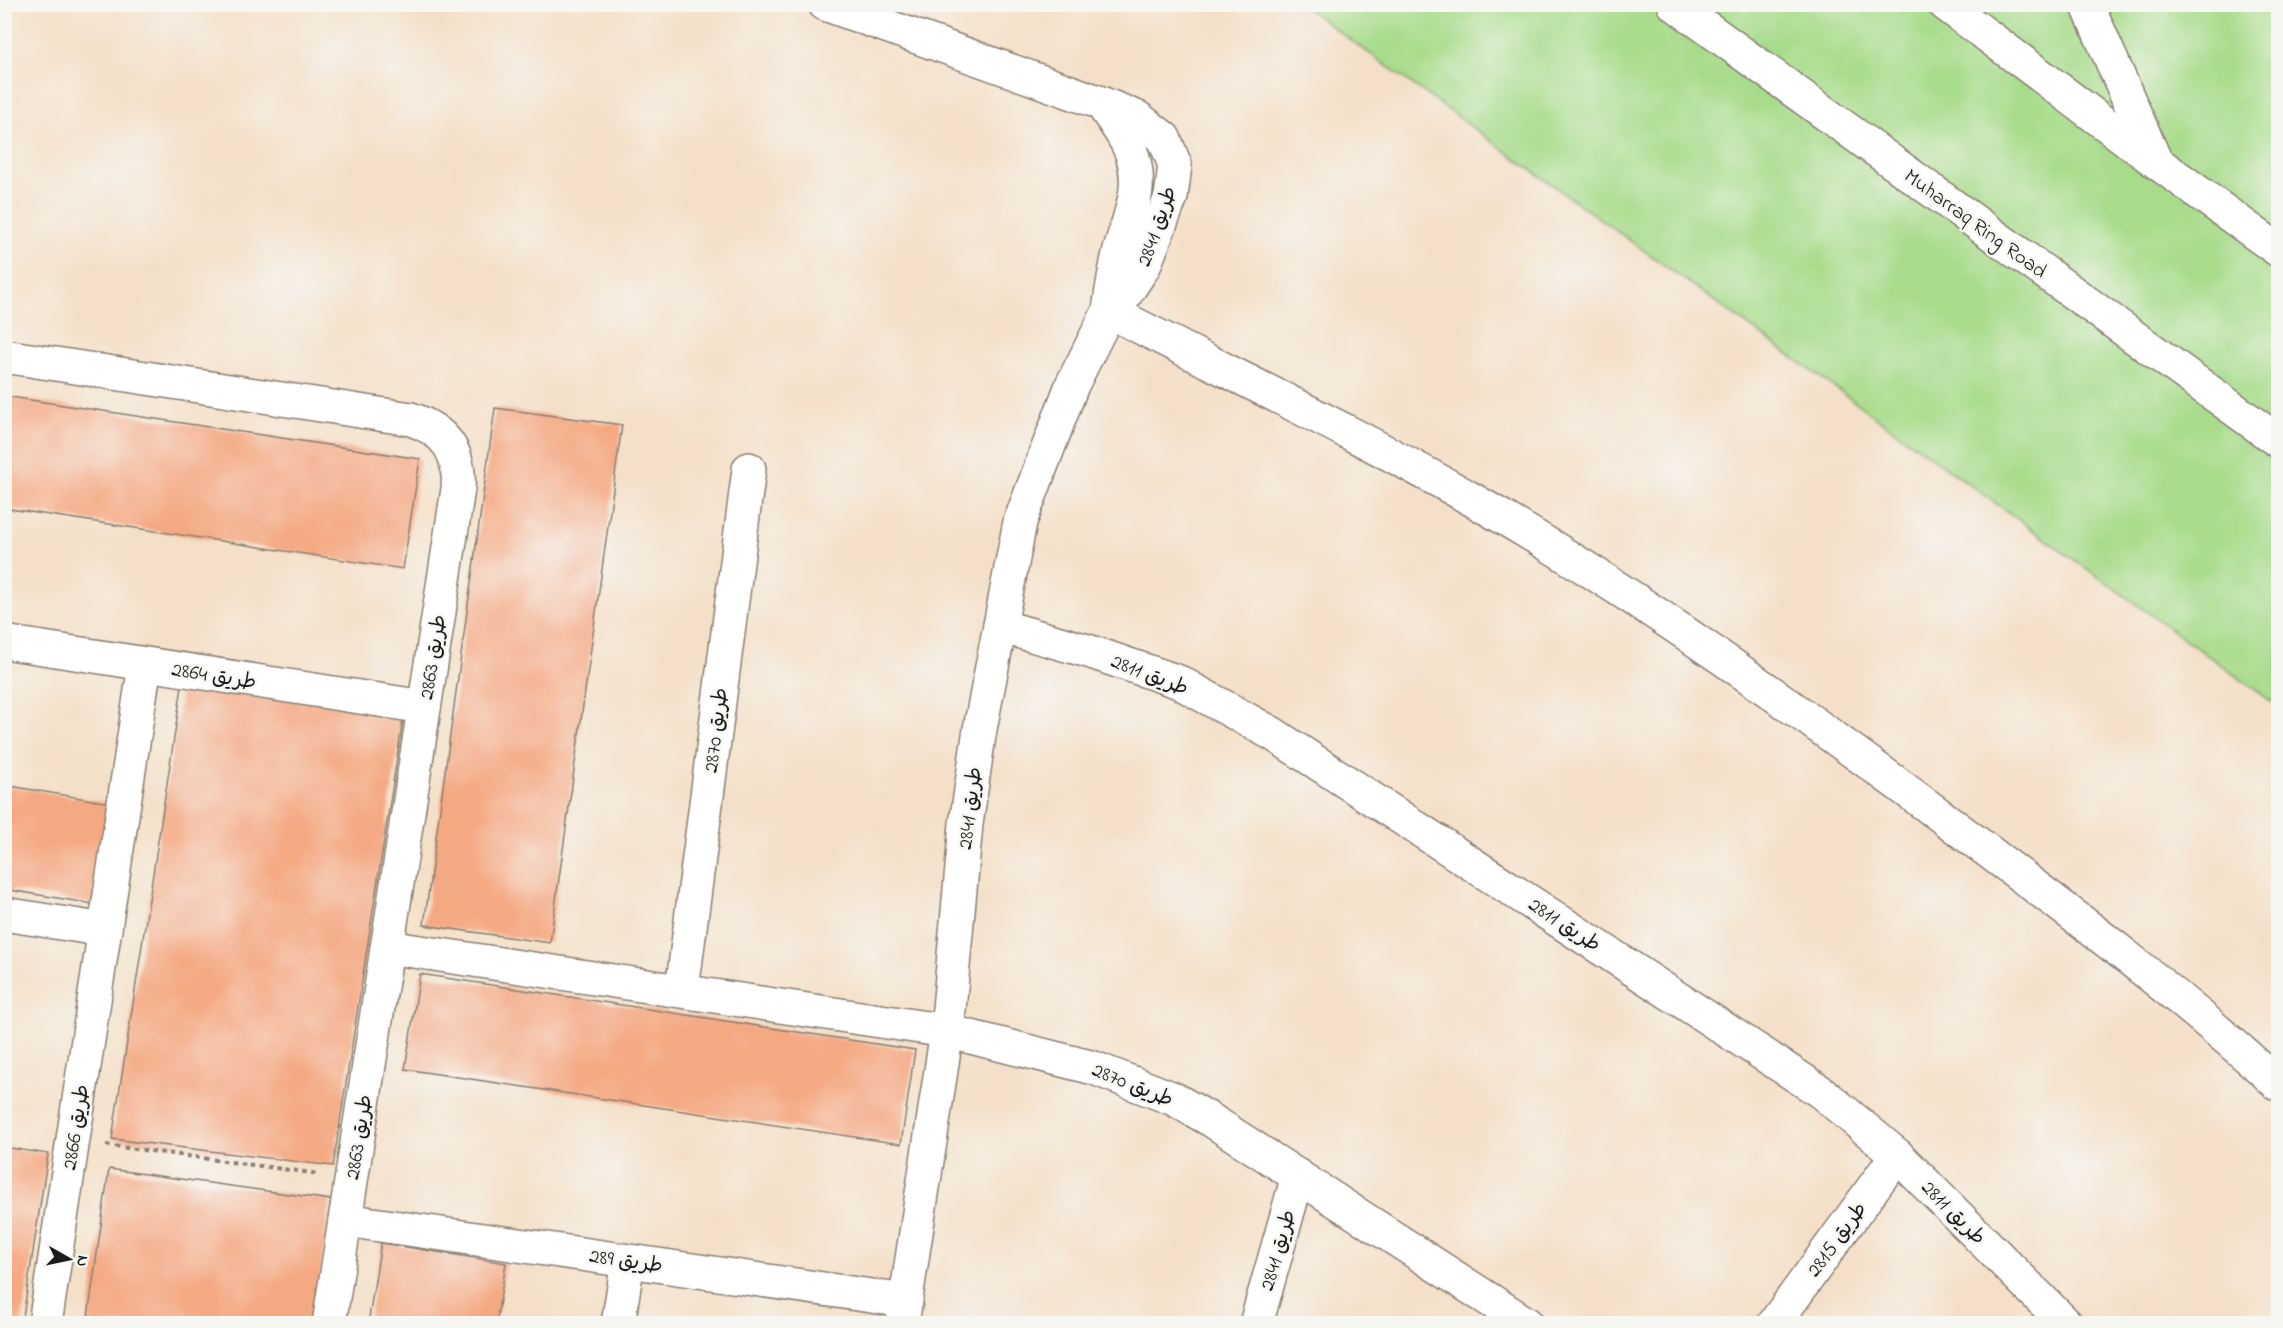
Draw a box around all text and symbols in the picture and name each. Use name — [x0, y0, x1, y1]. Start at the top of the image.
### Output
street label: Muharraq Ring Road — [1896, 162, 2053, 289]
street label: طريق 2841 — [1130, 183, 1186, 271]
street label: طريق 2863 — [412, 613, 455, 702]
street label: طريق 2811 — [1106, 647, 1192, 704]
street label: طريق 2864 — [169, 655, 258, 698]
street label: طريق 2870 — [697, 686, 737, 774]
street label: طريق 2841 — [951, 765, 991, 851]
street label: طريق 2811 — [1522, 891, 1606, 960]
street label: طريق 2870 — [1087, 1056, 1177, 1116]
street label: طريق 2866 — [55, 1082, 99, 1172]
street label: طريق 2863 — [338, 1093, 381, 1182]
street label: طريق 2811 — [1913, 1174, 1992, 1253]
street label: طريق 2815 — [1800, 1196, 1875, 1284]
street label: طريق 2841 — [1253, 1207, 1305, 1295]
north arrow — [39, 1229, 99, 1289]
street label: طريق 289 — [587, 1242, 664, 1282]
text: N — [69, 1254, 95, 1268]

